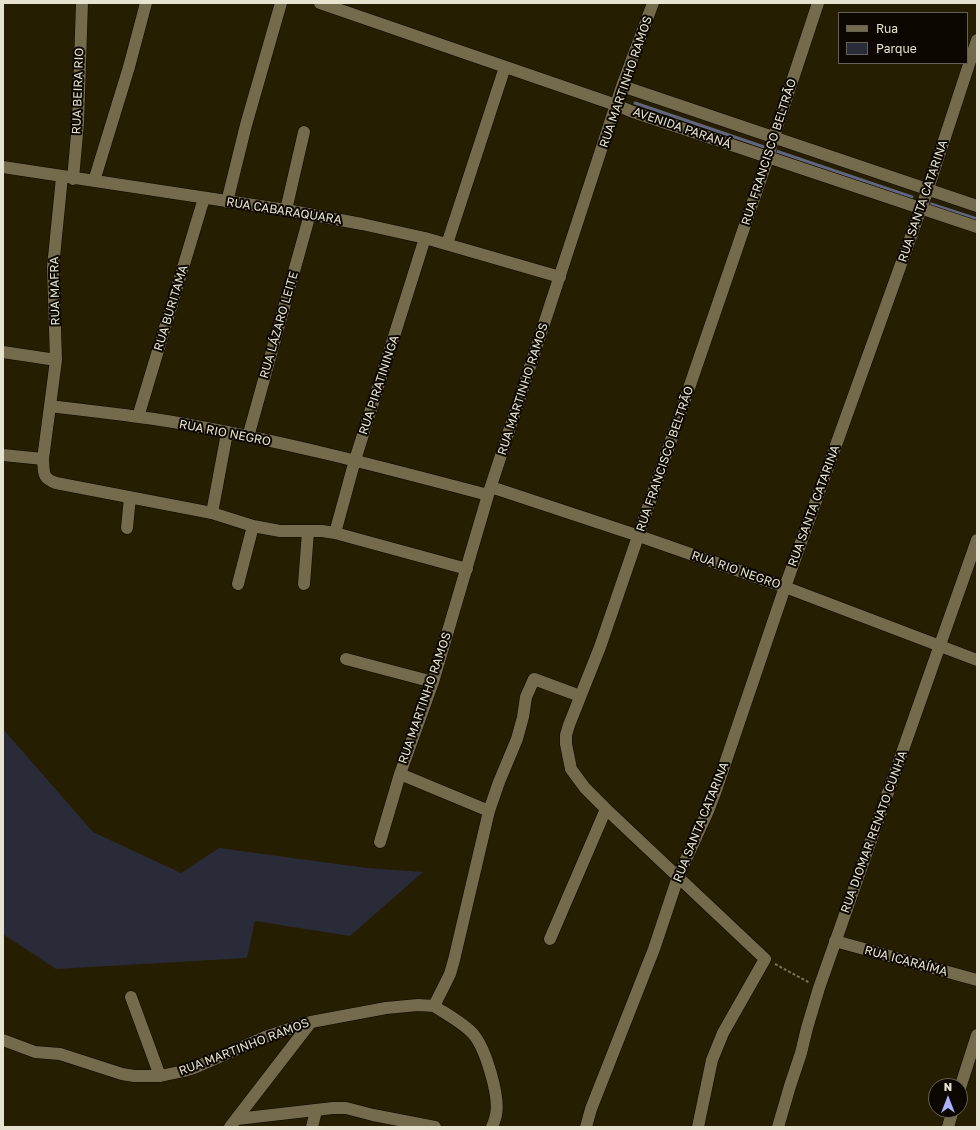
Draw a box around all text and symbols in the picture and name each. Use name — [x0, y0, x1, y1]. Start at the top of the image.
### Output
legend — [838, 12, 968, 64]
street label: RUA MARTINHO RAMOS — [597, 14, 655, 150]
text: Rua — [876, 21, 898, 36]
text: Parque — [876, 41, 917, 56]
street label: RUA BEIRA RIO — [69, 47, 87, 135]
street label: RUA FRANCISCO BELTRÃO — [738, 77, 800, 227]
street label: AVENIDA PARANÁ — [631, 104, 733, 152]
street label: RUA SANTA CATARINA — [895, 138, 951, 264]
street label: RUA CABARAQUARA — [225, 195, 343, 227]
street label: RUA MAFRA — [47, 256, 63, 326]
street label: RUA BURITAMA — [151, 263, 191, 353]
street label: RUA LÁZARO LEITE — [257, 270, 301, 380]
street label: RUA MARTINHO RAMOS — [495, 321, 551, 457]
street label: RUA PIRATININGA — [356, 333, 402, 437]
street label: RUA FRANCISCO BELTRÃO — [633, 384, 697, 534]
street label: RUA RIO NEGRO — [178, 417, 272, 449]
street label: RUA SANTA CATARINA — [785, 443, 843, 569]
street label: RUA RIO NEGRO — [690, 548, 782, 592]
street label: RUA MARTINHO RAMOS — [396, 630, 454, 766]
street label: RUA DIOMAR RENATO CUNHA — [838, 749, 910, 915]
street label: RUA SANTA CATARINA — [670, 760, 732, 884]
street label: RUA ICARAÍMA — [863, 943, 949, 979]
street label: RUA MARTINHO RAMOS — [177, 1015, 311, 1079]
north arrow — [928, 1078, 968, 1118]
text: N — [944, 1080, 952, 1093]

